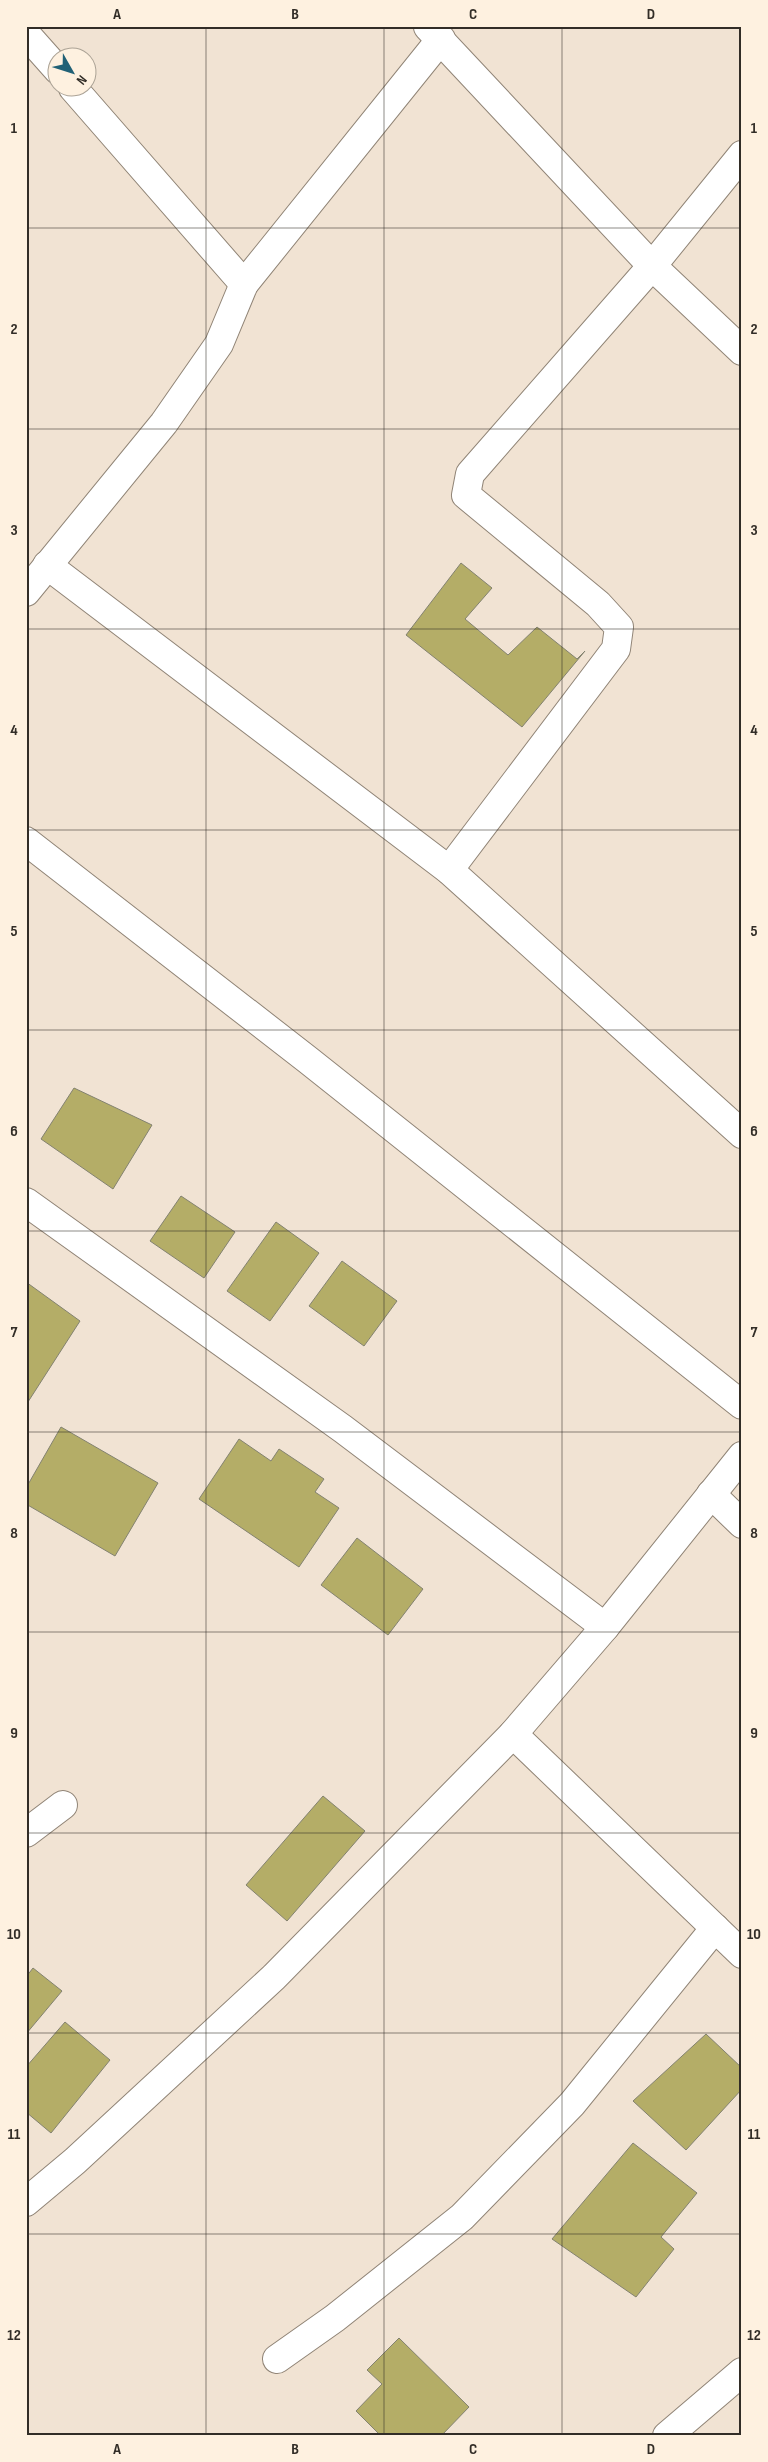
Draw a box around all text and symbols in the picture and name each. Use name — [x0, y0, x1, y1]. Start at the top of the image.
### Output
text: A — [112, 5, 121, 24]
text: B — [291, 5, 299, 24]
text: C — [469, 5, 477, 24]
text: D — [647, 5, 655, 24]
north arrow — [48, 48, 98, 98]
text: N — [73, 72, 91, 88]
text: 1 — [11, 119, 18, 138]
text: 1 — [751, 119, 758, 138]
text: 2 — [10, 320, 18, 339]
text: 2 — [750, 320, 758, 339]
text: 3 — [10, 521, 18, 540]
text: 3 — [750, 521, 758, 540]
text: 4 — [10, 721, 18, 740]
text: 4 — [750, 721, 758, 740]
text: 5 — [10, 922, 18, 941]
text: 5 — [750, 922, 758, 941]
text: 6 — [10, 1122, 18, 1141]
text: 6 — [750, 1122, 758, 1141]
text: 7 — [11, 1323, 18, 1342]
text: 7 — [751, 1323, 758, 1342]
text: 8 — [10, 1524, 18, 1543]
text: 8 — [750, 1524, 758, 1543]
text: 9 — [10, 1724, 18, 1743]
text: 9 — [750, 1724, 758, 1743]
text: 10 — [7, 1925, 21, 1944]
text: 10 — [747, 1925, 761, 1944]
text: 11 — [8, 2125, 21, 2144]
text: 11 — [748, 2125, 761, 2144]
text: 12 — [7, 2326, 21, 2345]
text: 12 — [747, 2326, 761, 2345]
text: A — [112, 2440, 121, 2459]
text: B — [291, 2440, 299, 2459]
text: C — [469, 2440, 477, 2459]
text: D — [647, 2440, 655, 2459]

